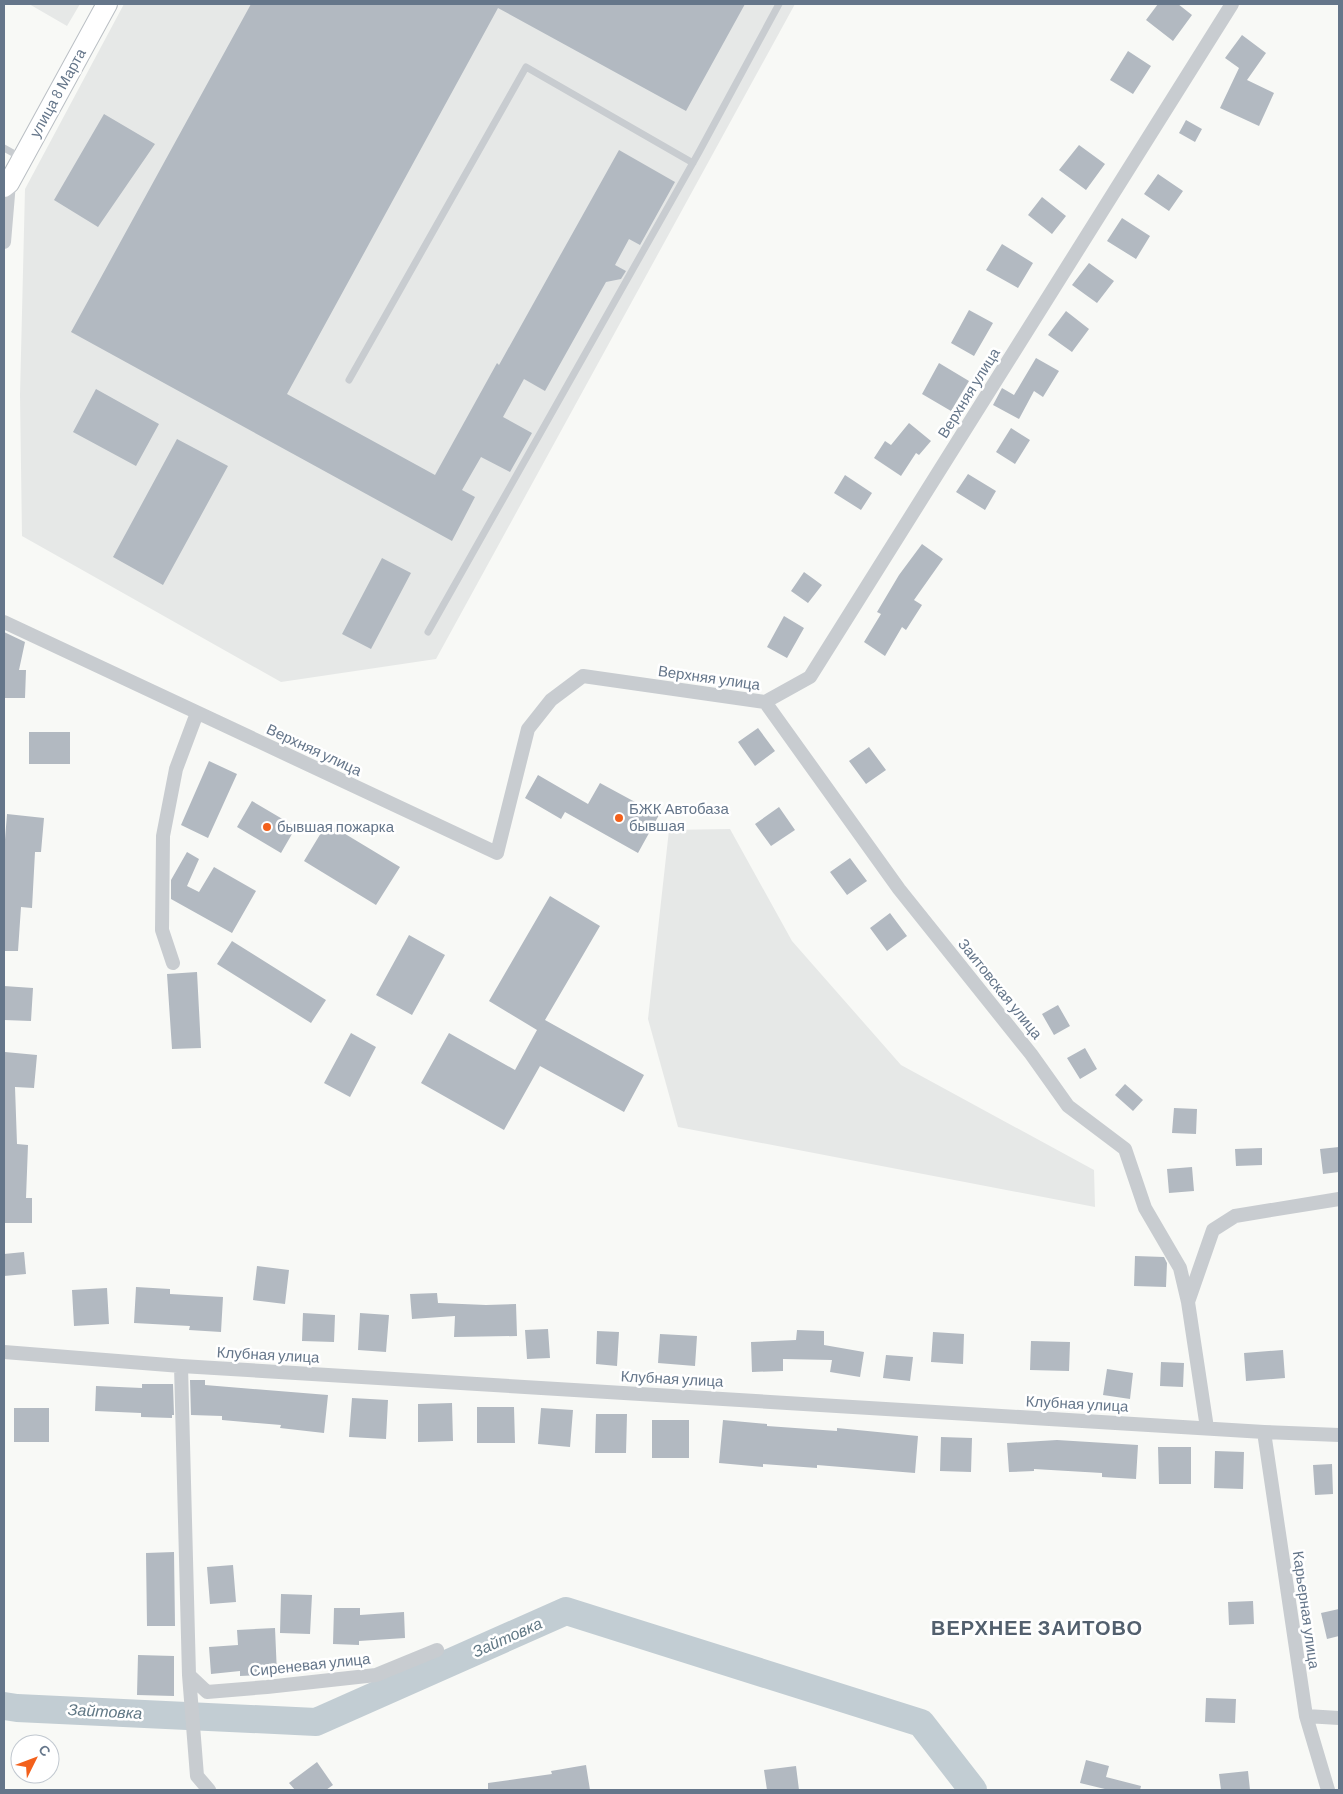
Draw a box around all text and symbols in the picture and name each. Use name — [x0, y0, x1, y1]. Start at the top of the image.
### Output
street label: улица 8 Марта — [25, 44, 89, 140]
street label: Верхняя улица — [933, 344, 1003, 441]
street label: Верхняя улица — [657, 661, 762, 693]
street label: Верхняя улица — [264, 719, 365, 779]
place label: БЖК Автобаза бывшая — [629, 799, 729, 834]
marker: БЖК Автобаза бывшая — [613, 812, 625, 824]
place label: бывшая пожарка — [277, 817, 395, 835]
marker: бывшая пожарка — [261, 821, 273, 833]
street label: Заитовская улица — [955, 935, 1047, 1043]
street label: Клубная улица — [216, 1342, 320, 1366]
street label: Клубная улица — [620, 1366, 724, 1390]
street label: Клубная улица — [1025, 1391, 1129, 1415]
street label: Карьерная улица — [1290, 1550, 1324, 1671]
water label: Зайтовка — [469, 1613, 545, 1660]
district label: ВЕРХНЕЕ ЗАИТОВО — [931, 1615, 1143, 1639]
street label: Сиреневая улица — [249, 1649, 372, 1679]
water label: Зайтовка — [67, 1699, 143, 1722]
north arrow — [10, 1734, 60, 1784]
text: С — [35, 1741, 55, 1759]

